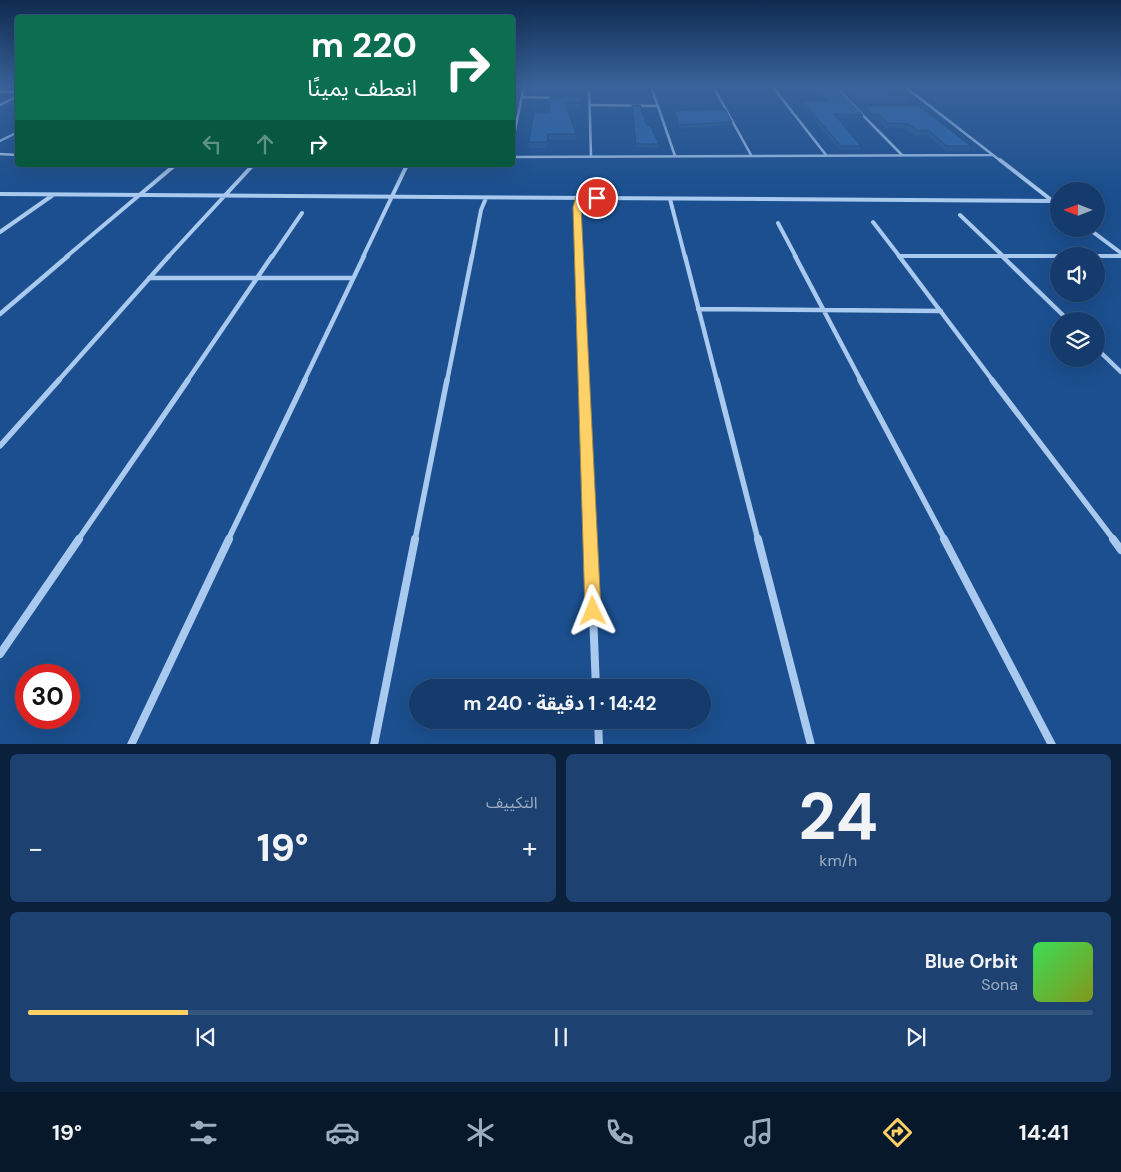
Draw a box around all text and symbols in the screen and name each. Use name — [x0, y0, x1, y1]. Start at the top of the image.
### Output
text: 220 m — [311, 22, 417, 68]
icon: right — [435, 35, 500, 100]
text: انعطف يمينًا — [307, 74, 417, 103]
icon: left — [198, 130, 226, 158]
icon: ahead — [251, 130, 279, 158]
icon: right — [304, 130, 332, 158]
pin — [576, 177, 618, 219]
north arrow — [1050, 182, 1105, 238]
map controls — [1050, 182, 1105, 367]
icon: arrive — [583, 184, 611, 212]
button: sound — [1050, 247, 1105, 302]
button: layers — [1050, 312, 1105, 367]
position arrow — [566, 584, 618, 636]
speed limit sign: 30 — [15, 664, 80, 729]
text: 14:42 · 1 دقيقة · 240 m — [464, 691, 656, 716]
text: 24 — [799, 775, 878, 859]
text: التكييف — [486, 792, 538, 813]
text: 19° — [257, 823, 309, 873]
text: − — [28, 830, 43, 867]
text: + — [522, 830, 537, 867]
text: km/h — [819, 850, 857, 871]
text: Blue Orbit — [925, 949, 1018, 974]
text: Sona — [981, 974, 1018, 995]
icon: previous — [192, 1023, 220, 1051]
icon: pause — [547, 1023, 575, 1051]
icon: next — [902, 1023, 930, 1051]
icon: filters — [186, 1115, 221, 1150]
icon: car — [325, 1115, 360, 1150]
icon: climate — [463, 1115, 498, 1150]
icon: phone — [602, 1115, 637, 1150]
icon: music — [741, 1115, 776, 1150]
icon: directions — [880, 1115, 915, 1150]
text: 19° — [52, 1118, 82, 1147]
text: 14:41 — [1019, 1118, 1069, 1147]

